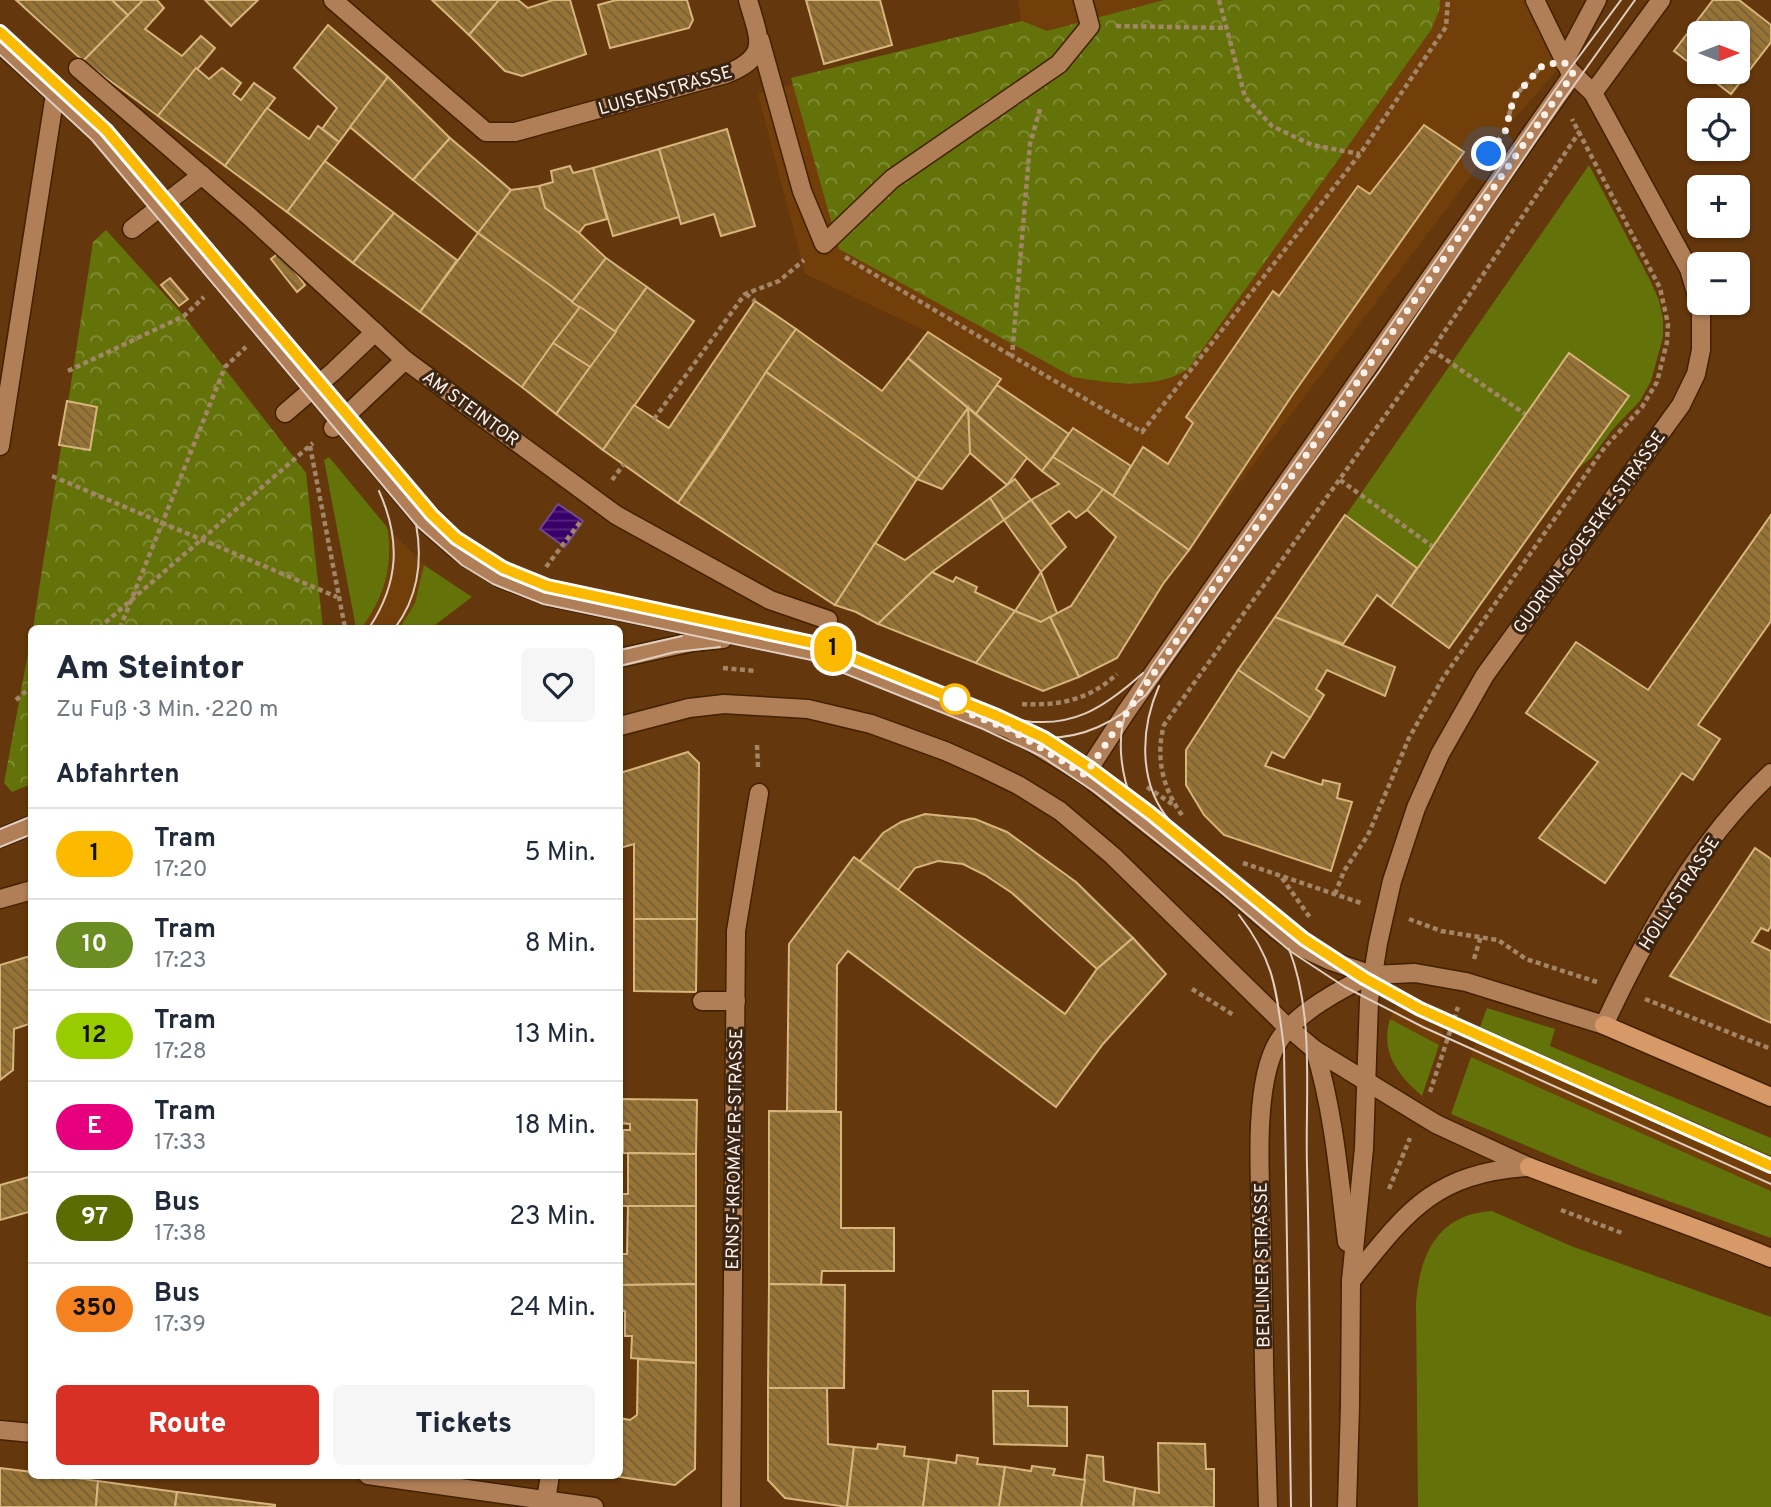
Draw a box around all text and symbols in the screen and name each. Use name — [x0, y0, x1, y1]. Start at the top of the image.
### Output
north arrow — [1687, 21, 1750, 84]
map controls — [1687, 21, 1750, 315]
street label: LUISENSTRASSE — [596, 61, 735, 122]
button: locate — [1687, 98, 1750, 161]
your location — [1471, 136, 1506, 171]
button: + — [1687, 175, 1750, 238]
button: − — [1687, 252, 1750, 315]
street label: AM STEINTOR — [417, 366, 523, 452]
street label: GUDRUN-GOESEKE-STRASSE — [1509, 427, 1672, 639]
line badge: 1 — [810, 626, 856, 672]
text: 1 — [828, 634, 838, 664]
button: heart — [521, 648, 595, 722]
text: Am Steintor — [56, 649, 244, 691]
unlabelled marker — [940, 684, 970, 714]
text: Zu Fuß · 3 Min. · 220 m — [56, 696, 278, 725]
text: Abfahrten — [56, 759, 180, 792]
text: Tram — [154, 823, 216, 856]
street label: HOLLYSTRASSE — [1635, 832, 1726, 955]
text: 5 Min. — [525, 837, 595, 870]
text: 1 — [90, 839, 99, 869]
text: 17:20 — [154, 856, 208, 885]
text: Tram — [154, 914, 216, 947]
text: 8 Min. — [525, 928, 595, 961]
text: 10 — [82, 930, 107, 960]
text: 17:23 — [154, 947, 207, 976]
text: Tram — [154, 1005, 216, 1038]
text: 13 Min. — [515, 1019, 595, 1052]
text: 12 — [82, 1021, 107, 1051]
street label: ERNST-KROMAYER-STRASSE — [722, 1028, 749, 1270]
text: 17:28 — [154, 1038, 207, 1067]
text: Tram — [154, 1096, 216, 1129]
text: 18 Min. — [515, 1110, 595, 1143]
text: E — [87, 1112, 102, 1142]
text: 17:33 — [154, 1129, 206, 1158]
street label: BERLINER STRASSE — [1251, 1182, 1276, 1348]
text: Bus — [154, 1187, 200, 1220]
text: 23 Min. — [509, 1201, 595, 1234]
text: 97 — [81, 1203, 108, 1233]
text: 17:38 — [154, 1220, 207, 1249]
text: Bus — [154, 1278, 200, 1311]
text: 24 Min. — [509, 1292, 595, 1325]
text: 350 — [72, 1294, 117, 1324]
text: 17:39 — [154, 1311, 206, 1340]
button: Route — [56, 1385, 319, 1465]
button: Tickets — [333, 1385, 595, 1465]

